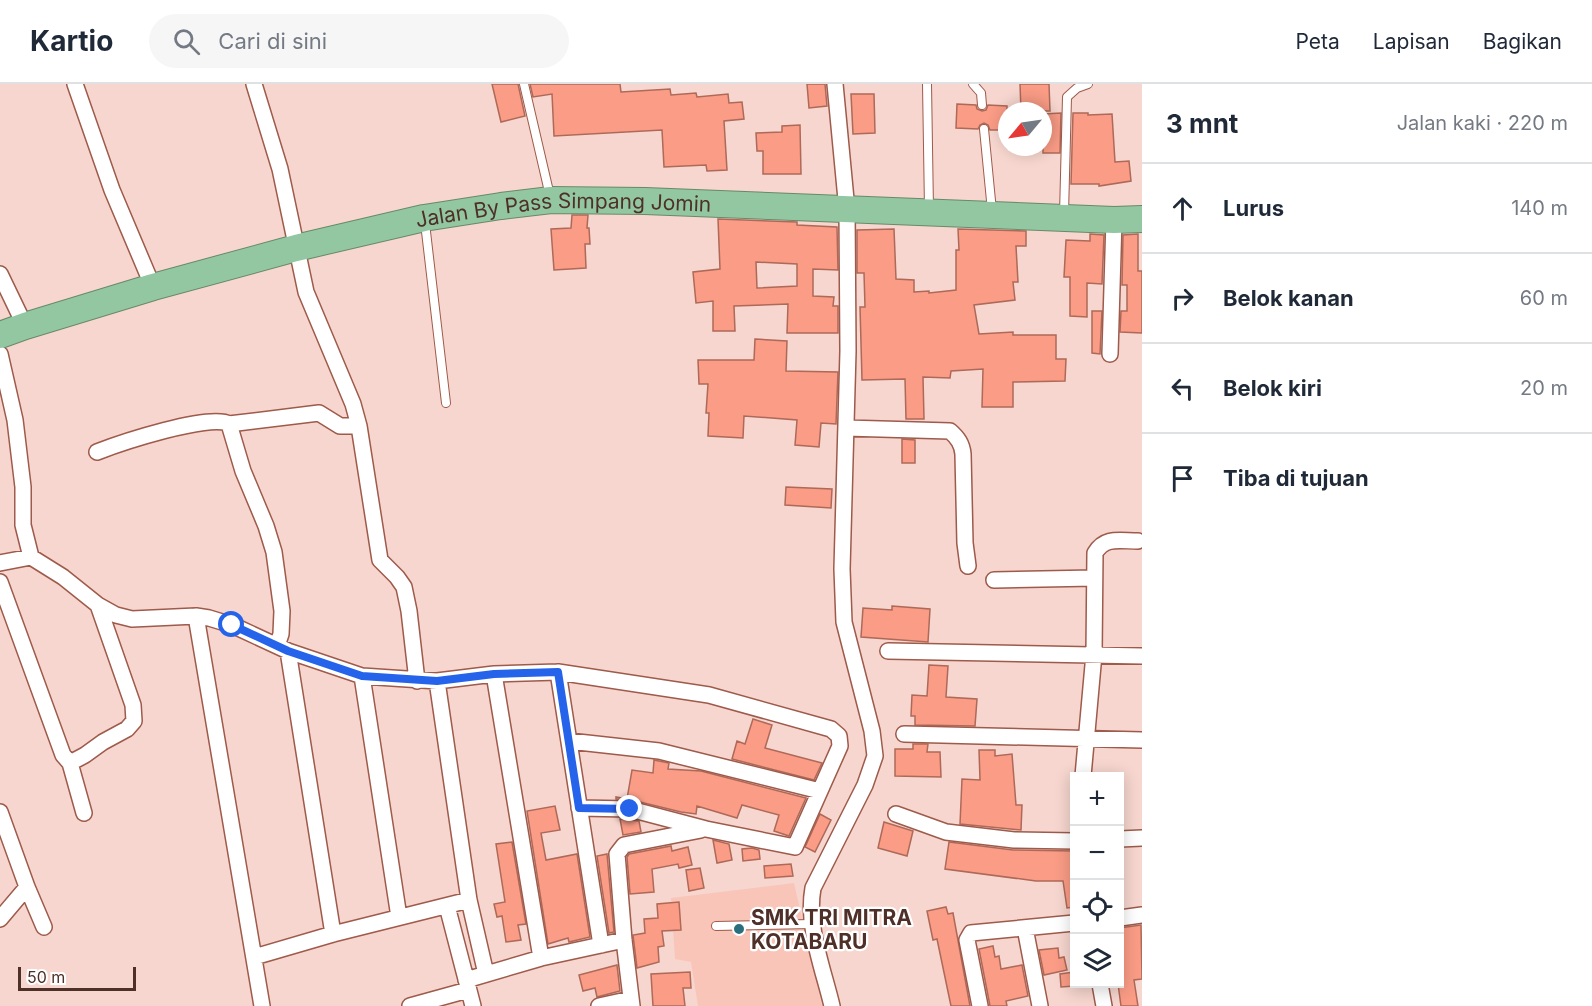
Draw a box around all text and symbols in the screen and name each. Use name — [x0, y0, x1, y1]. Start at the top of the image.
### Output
search box — [149, 14, 569, 68]
text: Kartio — [30, 24, 113, 58]
icon: search — [170, 25, 203, 58]
text: Cari di sini — [218, 28, 327, 54]
text: Peta — [1296, 29, 1340, 54]
text: Lapisan — [1373, 29, 1450, 54]
text: Bagikan — [1483, 29, 1562, 54]
north arrow — [998, 102, 1052, 156]
text: 3 mnt — [1166, 108, 1238, 139]
text: Jalan kaki · 220 m — [1397, 111, 1568, 135]
street label: Jalan By Pass Simpang Jomin — [413, 187, 712, 232]
icon: ahead — [1166, 192, 1199, 225]
text: Lurus — [1223, 195, 1284, 221]
text: 140 m — [1511, 196, 1568, 220]
icon: right — [1166, 282, 1199, 315]
text: Belok kanan — [1223, 285, 1354, 311]
text: 60 m — [1520, 286, 1568, 310]
icon: left — [1166, 372, 1199, 405]
text: Belok kiri — [1223, 375, 1322, 401]
text: 20 m — [1520, 376, 1568, 400]
icon: arrive — [1166, 462, 1199, 495]
text: Tiba di tujuan — [1223, 465, 1369, 491]
route start — [218, 611, 244, 637]
map controls — [1070, 772, 1124, 988]
button: + — [1070, 772, 1124, 826]
route end — [616, 795, 642, 821]
button: − — [1070, 826, 1124, 880]
button: locate — [1070, 880, 1124, 934]
place label: SMK TRI MITRA KOTABARU — [751, 905, 912, 954]
marker: SMK TRI MITRA KOTABARU — [732, 922, 746, 936]
button: layers — [1070, 934, 1124, 988]
scale bar — [18, 964, 136, 992]
text: 50 m — [27, 967, 65, 987]

